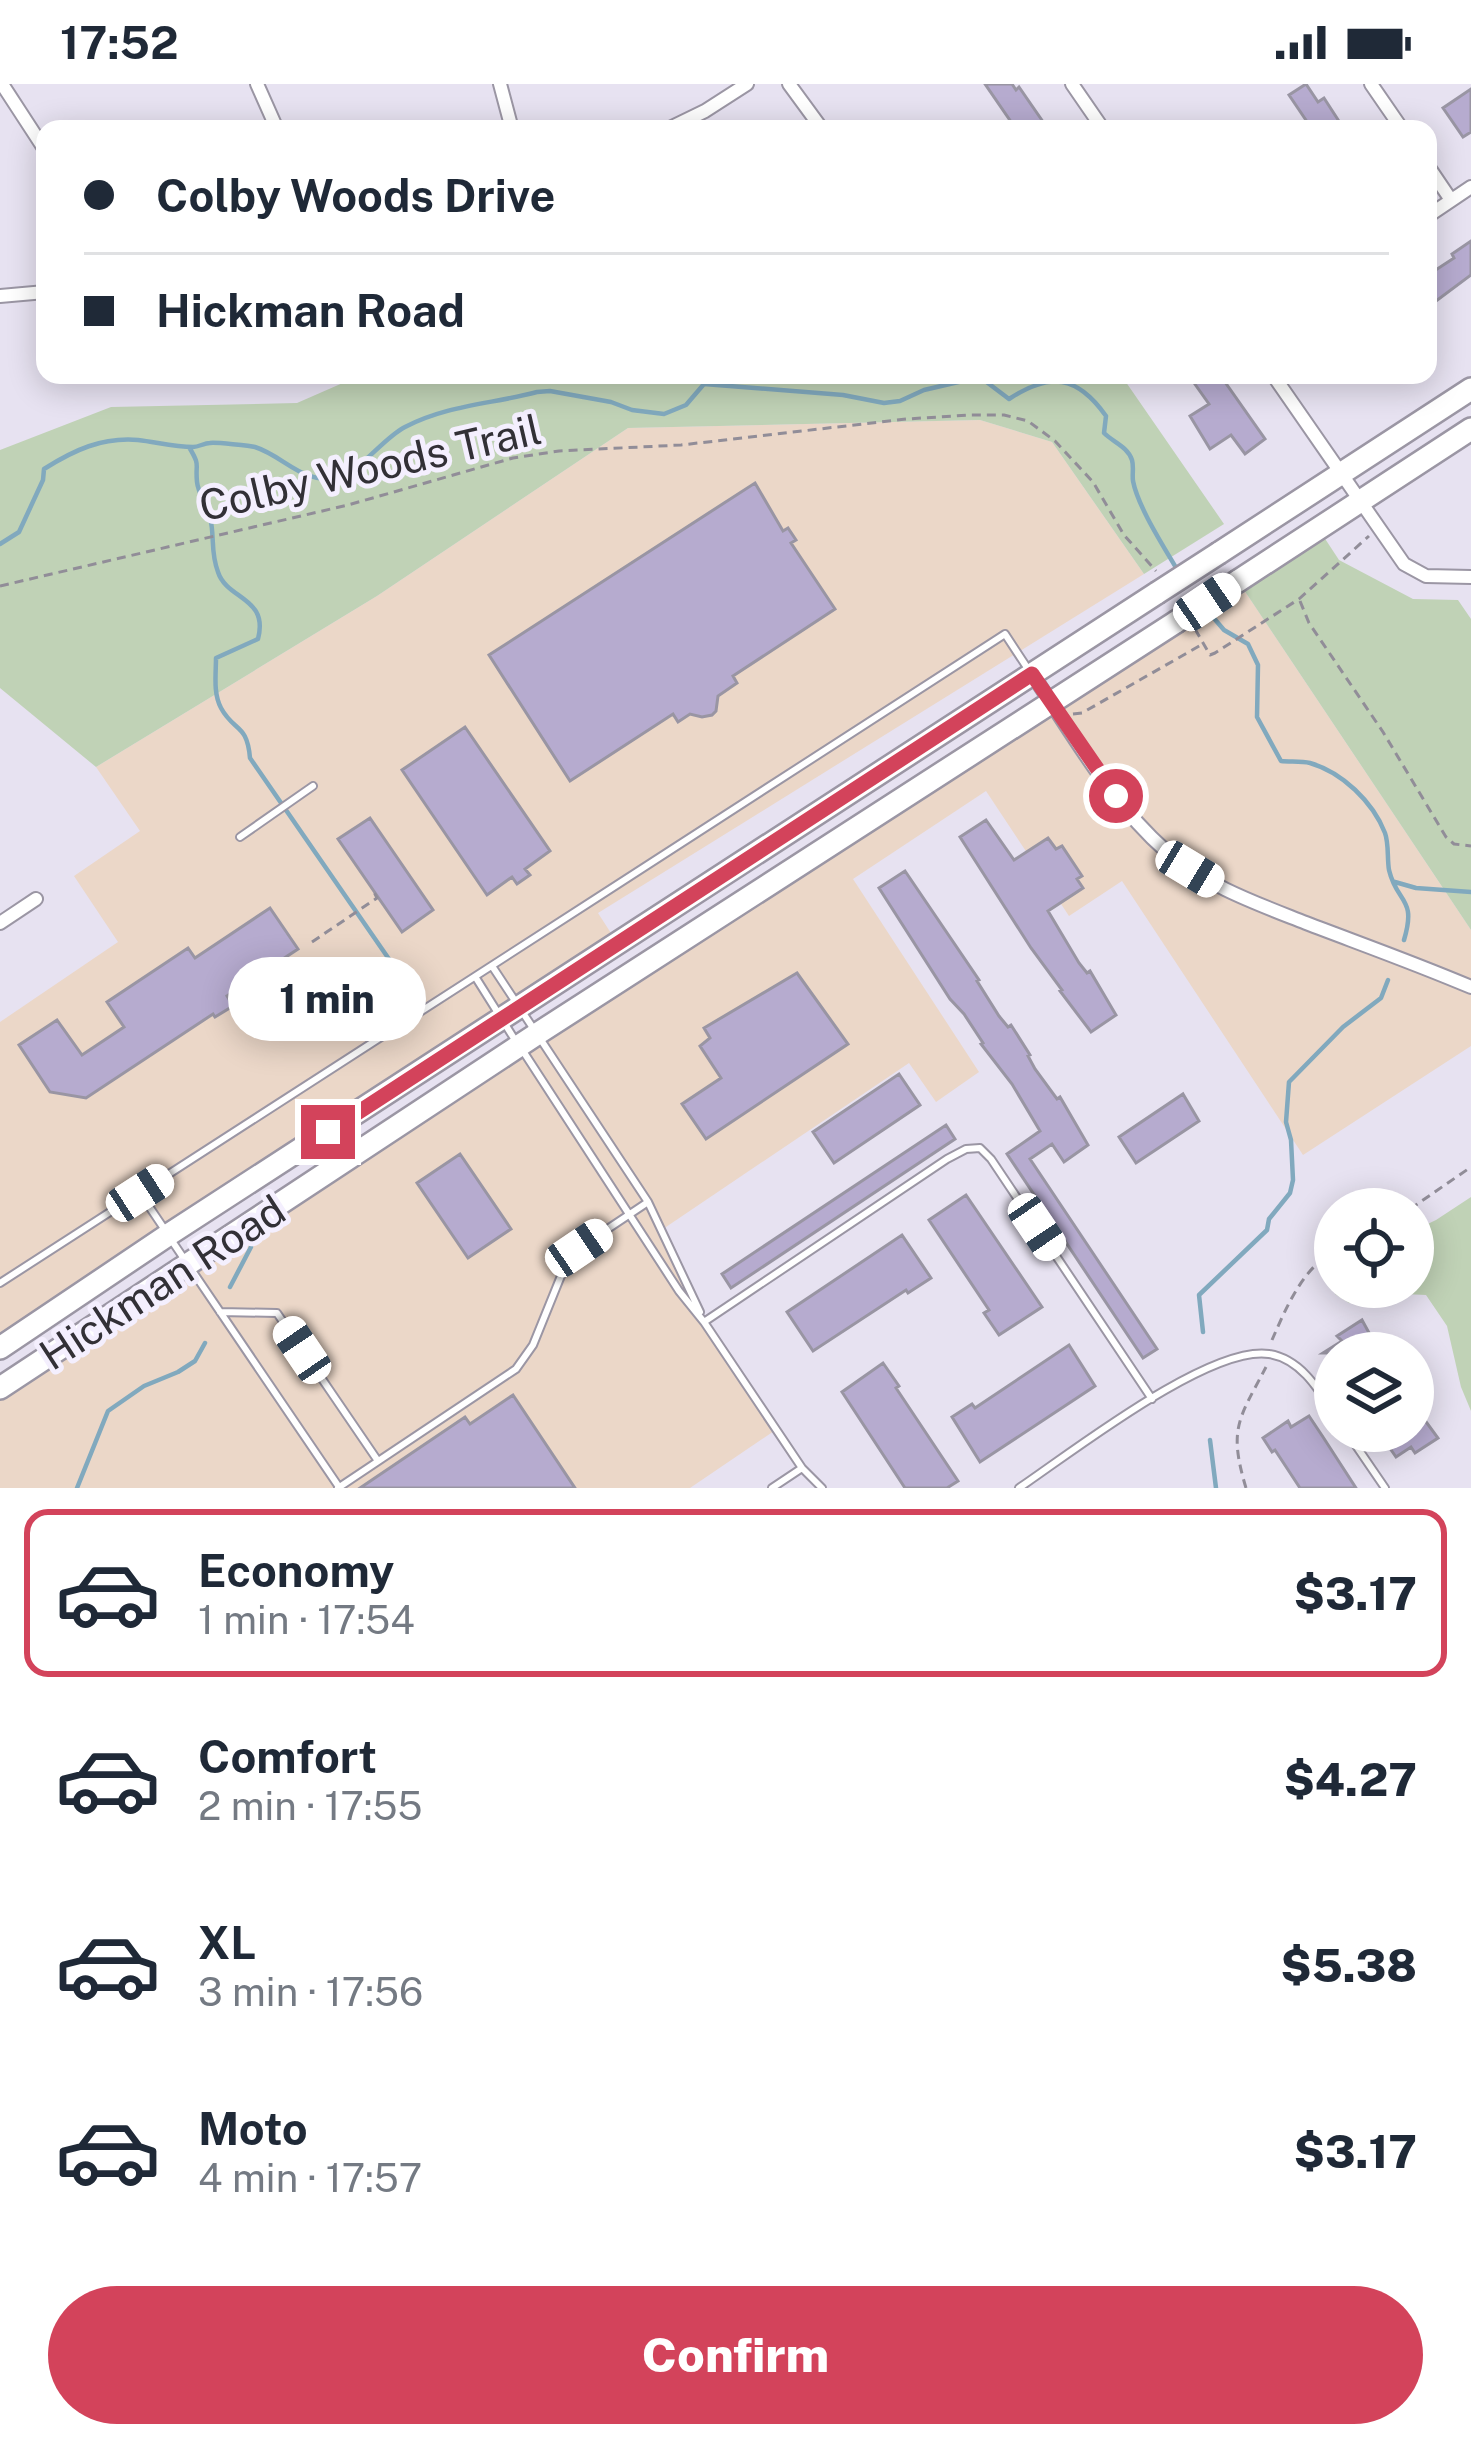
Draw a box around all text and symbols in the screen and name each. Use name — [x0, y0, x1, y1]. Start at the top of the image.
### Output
text: 17:52 — [60, 16, 179, 69]
text: Colby Woods Drive — [156, 169, 556, 222]
text: Hickman Road — [156, 284, 465, 337]
street label: Colby Woods Trail — [194, 404, 546, 530]
car — [1167, 567, 1247, 637]
route start — [1089, 769, 1143, 823]
car — [1150, 835, 1230, 903]
callout: 1 min — [229, 958, 427, 1042]
text: 1 min — [279, 976, 375, 1022]
route end — [301, 1105, 355, 1159]
car — [100, 1158, 180, 1228]
street label: Hickman Road — [30, 1185, 294, 1379]
car — [1002, 1187, 1072, 1267]
map controls — [1314, 1188, 1434, 1452]
button: locate — [1314, 1188, 1434, 1308]
car — [539, 1213, 619, 1283]
car — [267, 1310, 337, 1390]
button: layers — [1314, 1332, 1434, 1452]
icon: car — [54, 1539, 162, 1647]
text: Economy — [198, 1544, 394, 1597]
text: $3.17 — [1294, 1567, 1417, 1620]
text: 1 min · 17:54 — [198, 1597, 415, 1643]
icon: car — [54, 1725, 162, 1833]
text: Comfort — [198, 1730, 377, 1783]
text: $4.27 — [1284, 1753, 1417, 1806]
text: 2 min · 17:55 — [198, 1783, 423, 1829]
icon: car — [54, 1911, 162, 2019]
text: XL — [198, 1916, 256, 1969]
text: $5.38 — [1281, 1939, 1417, 1992]
text: 3 min · 17:56 — [198, 1969, 423, 2015]
icon: car — [54, 2097, 162, 2205]
text: Moto — [198, 2102, 308, 2155]
text: $3.17 — [1294, 2125, 1417, 2178]
text: 4 min · 17:57 — [198, 2155, 422, 2201]
button: Confirm — [48, 2286, 1423, 2424]

